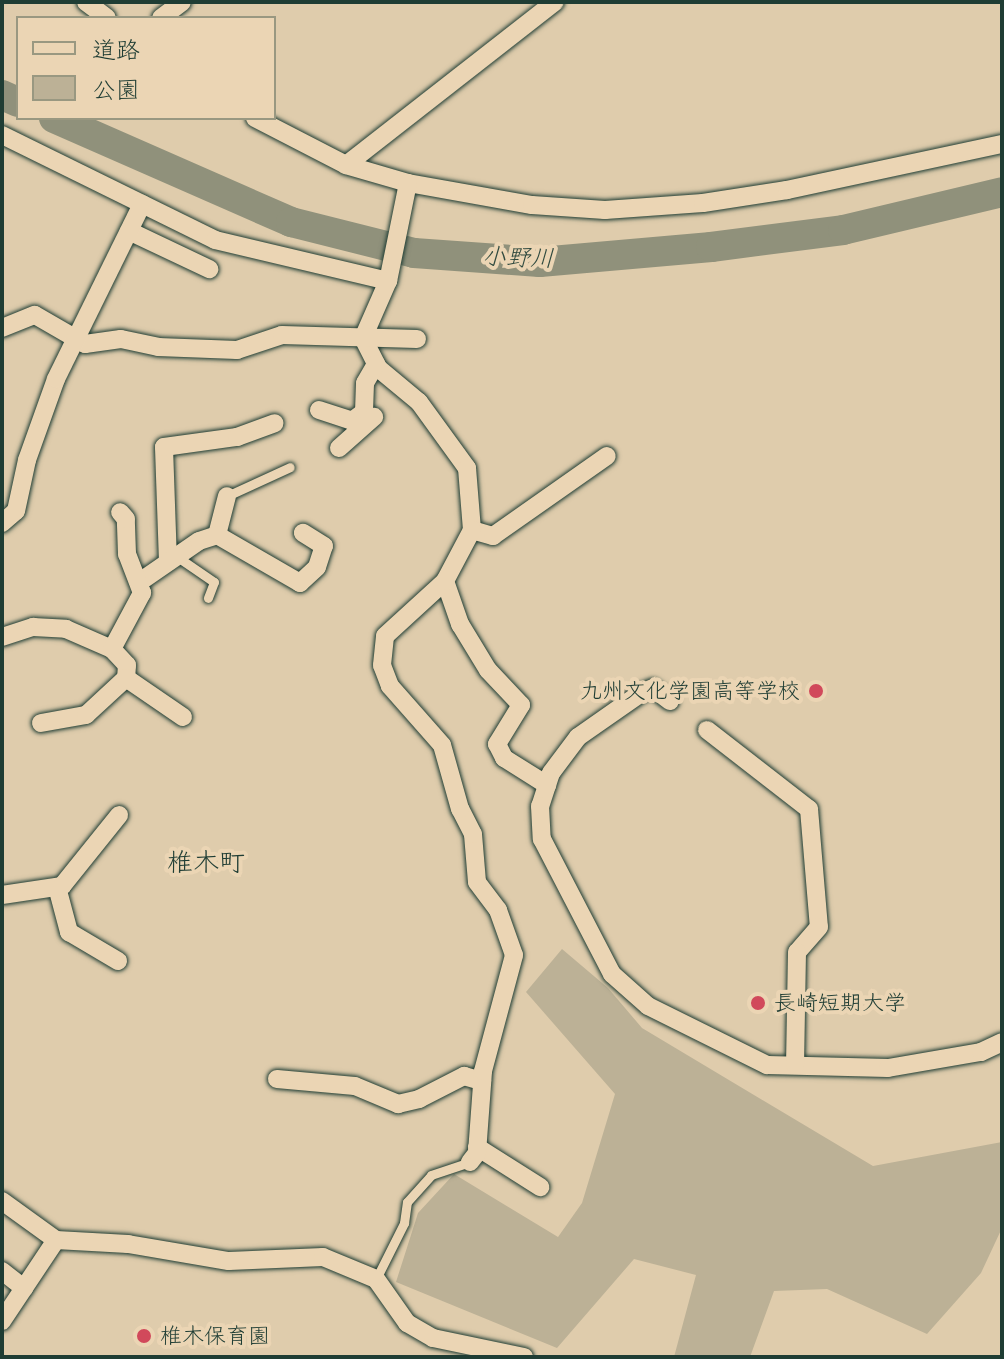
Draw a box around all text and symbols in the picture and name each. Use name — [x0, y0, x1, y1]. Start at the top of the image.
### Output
legend — [16, 16, 276, 120]
text: 道路 — [92, 34, 140, 66]
text: 公園 — [92, 74, 140, 106]
water label: 小野川 — [482, 242, 554, 274]
place label: 九州文化学園高等学校 — [580, 678, 800, 704]
marker: 九州文化学園高等学校 — [807, 682, 825, 700]
district label: 椎木町 — [167, 846, 245, 878]
place label: 長崎短期大学 — [774, 990, 906, 1016]
marker: 長崎短期大学 — [749, 994, 767, 1012]
place label: 椎木保育園 — [160, 1323, 270, 1349]
marker: 椎木保育園 — [135, 1327, 153, 1345]

